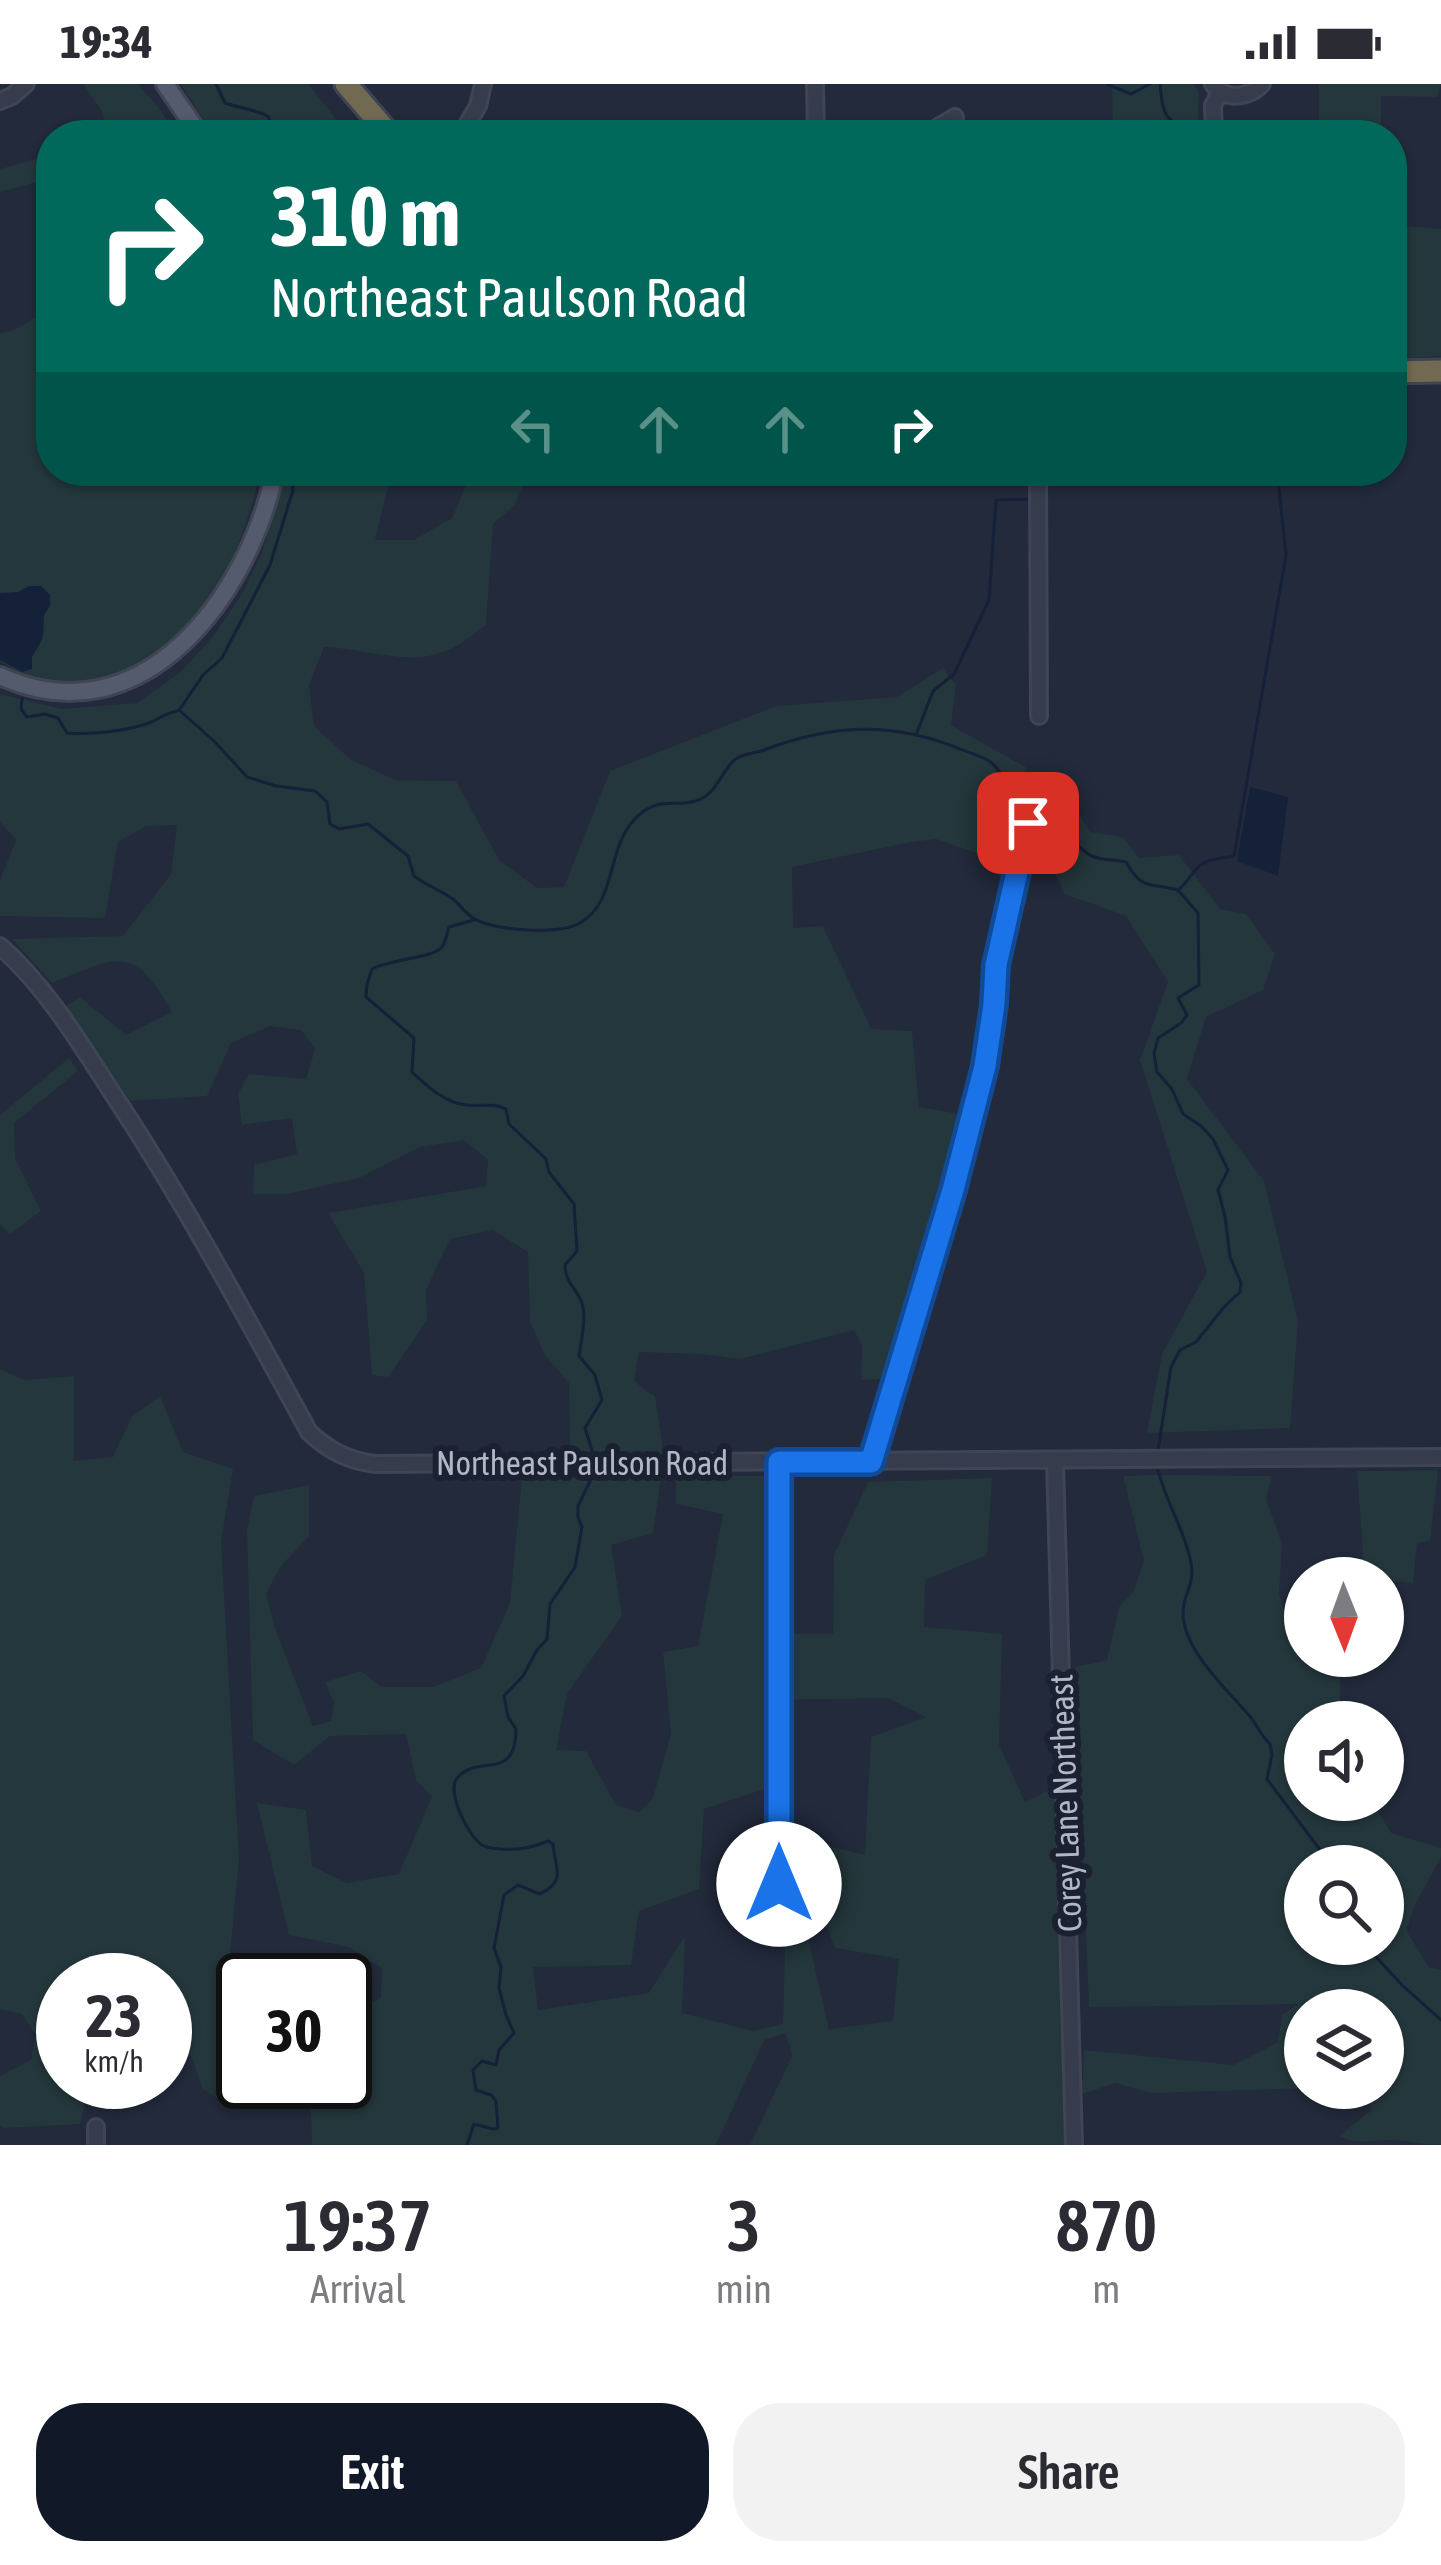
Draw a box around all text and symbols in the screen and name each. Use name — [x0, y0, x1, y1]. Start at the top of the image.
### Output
text: 19:34 — [60, 16, 153, 68]
icon: right — [72, 168, 228, 324]
text: 310 m — [270, 168, 460, 264]
text: Northeast Paulson Road — [270, 267, 748, 328]
icon: left — [500, 396, 566, 462]
icon: ahead — [626, 396, 692, 462]
icon: ahead — [752, 396, 818, 462]
icon: right — [878, 396, 944, 462]
pin — [977, 772, 1079, 874]
icon: arrive — [995, 790, 1061, 856]
street label: Northeast Paulson Road — [436, 1444, 728, 1482]
north arrow — [1284, 1557, 1404, 1677]
map controls — [1284, 1557, 1404, 2109]
street label: Corey Lane Northeast — [1042, 1673, 1088, 1933]
button: sound — [1284, 1701, 1404, 1821]
position arrow — [716, 1821, 842, 1947]
button: search — [1284, 1845, 1404, 1965]
speed limit sign: 30 — [216, 1953, 372, 2109]
text: 23 — [86, 1981, 142, 2050]
button: layers — [1284, 1989, 1404, 2109]
text: km/h — [84, 2044, 144, 2078]
text: 19:37 — [284, 2184, 432, 2266]
text: 3 — [727, 2184, 761, 2266]
text: 870 — [1056, 2184, 1157, 2266]
text: Arrival — [310, 2267, 406, 2311]
text: min — [716, 2267, 772, 2311]
text: m — [1092, 2267, 1120, 2311]
button: Exit — [36, 2403, 709, 2541]
button: Share — [733, 2403, 1405, 2541]

